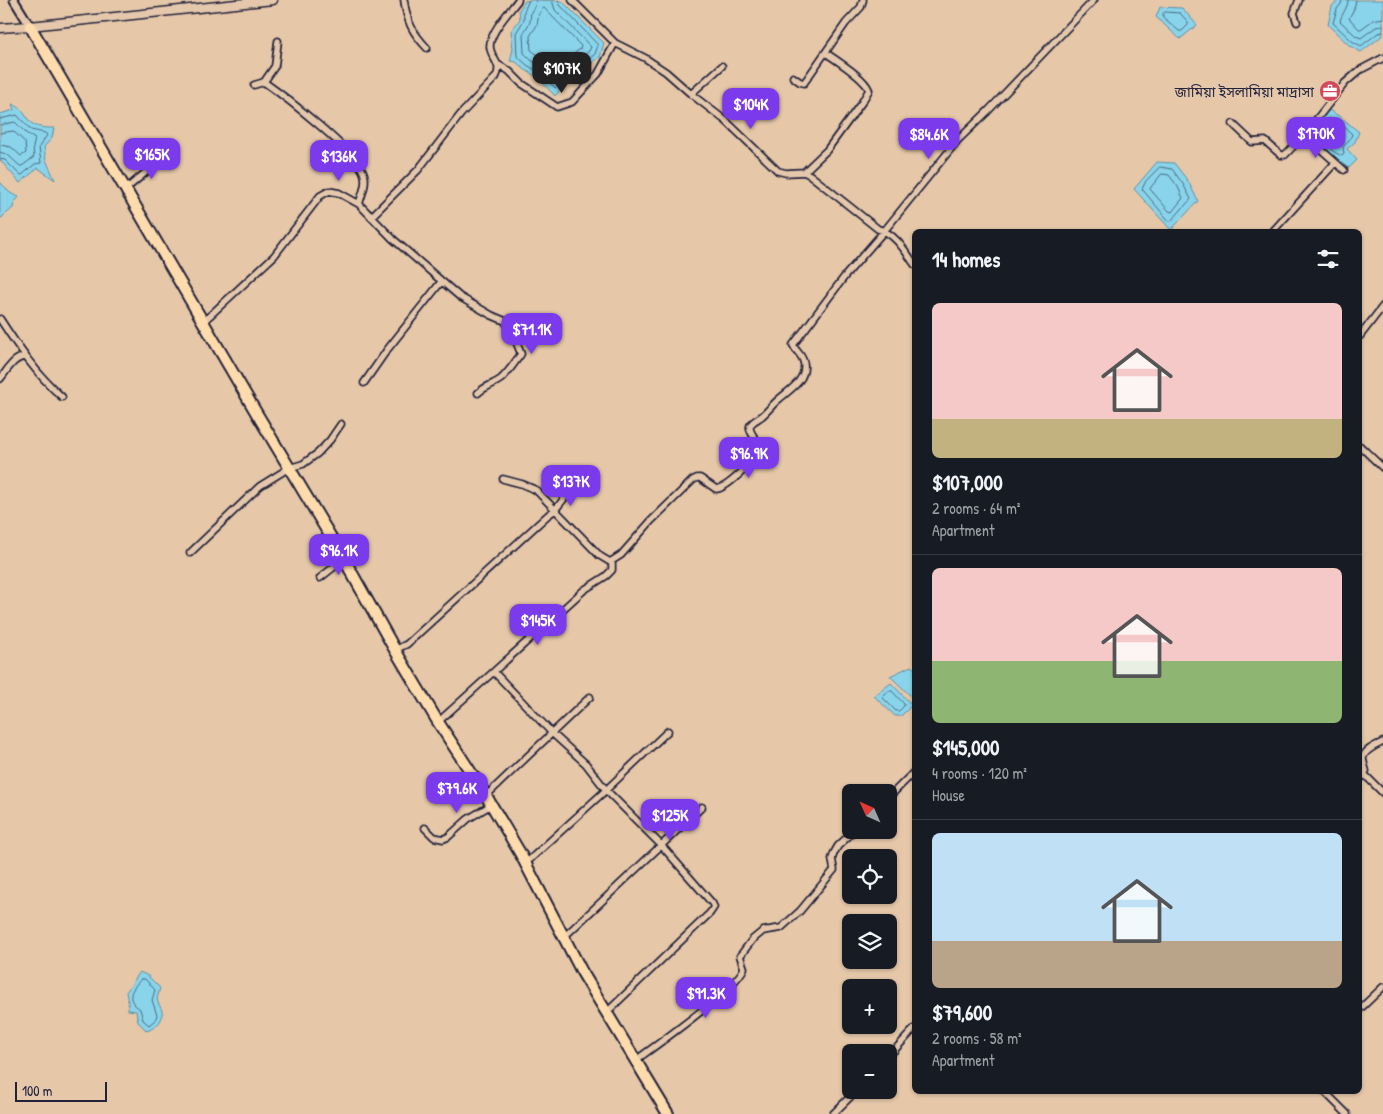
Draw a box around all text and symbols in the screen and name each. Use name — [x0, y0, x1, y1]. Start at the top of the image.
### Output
pin: $107K — [527, 52, 597, 94]
text: $107K — [543, 57, 581, 79]
office icon: জামিয়া ইসলামিয়া মাদ্রাসা — [1318, 79, 1342, 103]
place label: জামিয়া ইসলামিয়া মাদ্রাসা — [1174, 82, 1314, 101]
pin: $104K — [716, 88, 786, 130]
text: $104K — [733, 93, 769, 115]
pin: $170K — [1281, 116, 1351, 159]
pin: $84.6K — [888, 118, 970, 160]
text: $170K — [1297, 122, 1335, 144]
text: $84.6K — [909, 123, 949, 145]
pin: $165K — [117, 138, 187, 180]
pin: $136K — [304, 140, 374, 182]
text: $165K — [134, 143, 170, 165]
text: $136K — [321, 145, 357, 167]
text: 14 homes — [932, 245, 1000, 274]
icon: filters — [1314, 245, 1342, 273]
pin: $71.1K — [491, 312, 573, 355]
text: $71.1K — [512, 318, 552, 340]
icon: home — [1092, 335, 1182, 425]
pin: $96.9K — [708, 436, 790, 479]
text: $96.9K — [730, 442, 768, 464]
pin: $137K — [536, 464, 606, 507]
text: $107,000 — [932, 468, 1003, 497]
text: $137K — [552, 470, 590, 492]
text: 2 rooms · 64 m² — [932, 497, 1020, 519]
text: Apartment — [932, 519, 995, 541]
pin: $96.1K — [298, 534, 380, 576]
text: $96.1K — [320, 539, 358, 561]
icon: home — [1092, 601, 1182, 691]
pin: $145K — [503, 604, 573, 646]
text: $145K — [520, 609, 556, 631]
text: $145,000 — [932, 733, 1000, 762]
text: 4 rooms · 120 m² — [932, 762, 1027, 784]
pin: $79.6K — [416, 772, 498, 814]
text: $79.6K — [437, 777, 477, 799]
north arrow — [842, 784, 898, 839]
map controls — [842, 784, 897, 1099]
text: House — [932, 784, 965, 806]
pin: $125K — [635, 798, 705, 841]
text: $125K — [652, 804, 688, 826]
button: locate — [842, 849, 897, 904]
icon: home — [1092, 866, 1182, 956]
button: layers — [842, 914, 897, 969]
pin: $91.3K — [665, 976, 747, 1019]
button: + — [842, 979, 897, 1034]
text: $91.3K — [687, 982, 725, 1004]
text: $79,600 — [932, 998, 992, 1027]
text: 2 rooms · 58 m² — [932, 1027, 1022, 1049]
button: − — [842, 1044, 897, 1099]
text: Apartment — [932, 1049, 995, 1071]
scale bar — [15, 1079, 108, 1102]
text: 100 m — [22, 1081, 52, 1100]

